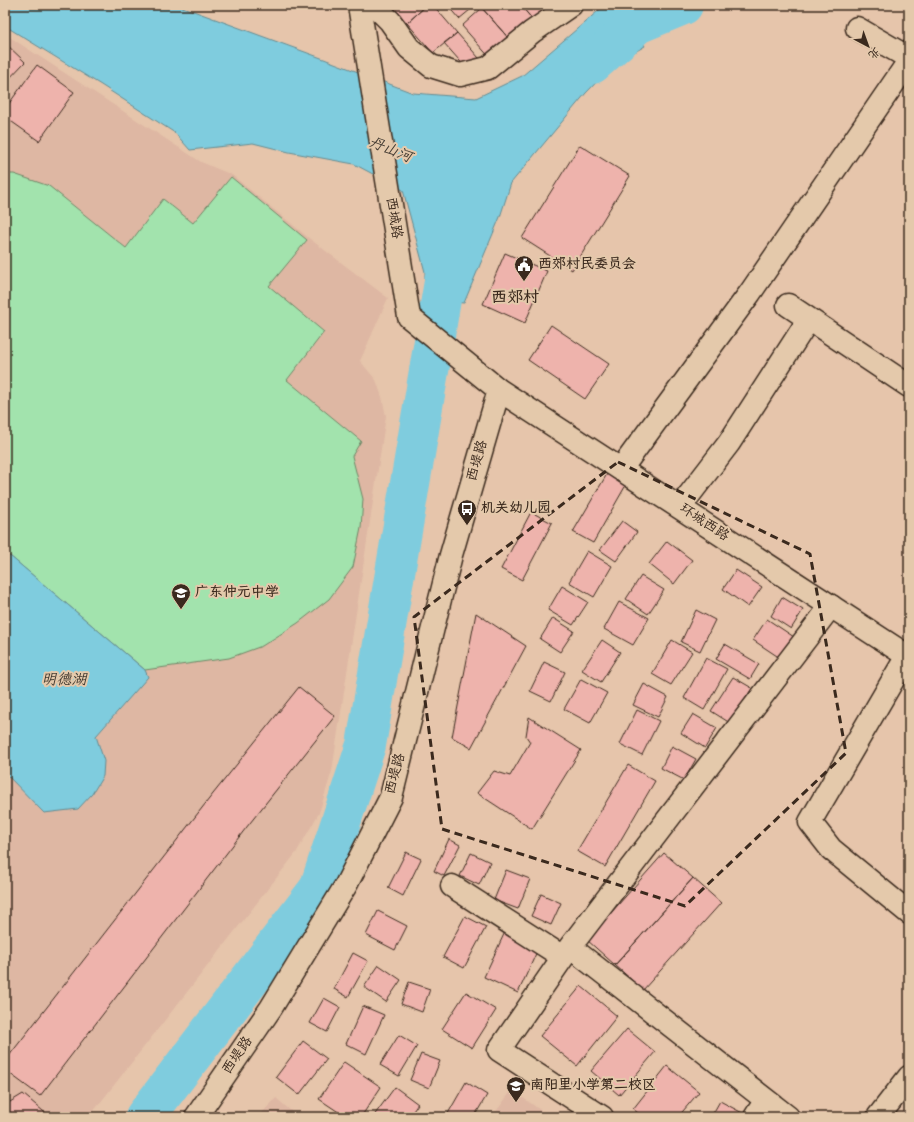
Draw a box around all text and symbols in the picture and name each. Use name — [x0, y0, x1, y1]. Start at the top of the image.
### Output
north arrow — [848, 26, 888, 66]
text: 北 — [864, 42, 883, 62]
water label: 丹山河 — [365, 132, 418, 171]
street label: 西城路 — [380, 196, 406, 240]
public building icon: 西郊村民委员会 — [513, 254, 535, 282]
place label: 西郊村民委员会 — [538, 255, 636, 275]
district label: 西郊村 — [491, 287, 539, 310]
street label: 西堤路 — [463, 438, 493, 484]
bus stop icon: 机关幼儿园 — [456, 498, 478, 526]
place label: 机关幼儿园 — [481, 499, 551, 519]
street label: 环城西路 — [675, 499, 733, 547]
school or university icon: 广东仲元中学 — [170, 582, 192, 610]
place label: 广东仲元中学 — [195, 583, 279, 603]
water label: 明德湖 — [41, 670, 88, 692]
street label: 西堤路 — [381, 751, 411, 797]
street label: 西堤路 — [218, 1033, 258, 1079]
school or university icon: 南阳里小学第二校区 — [505, 1075, 527, 1103]
place label: 南阳里小学第二校区 — [530, 1076, 656, 1096]

